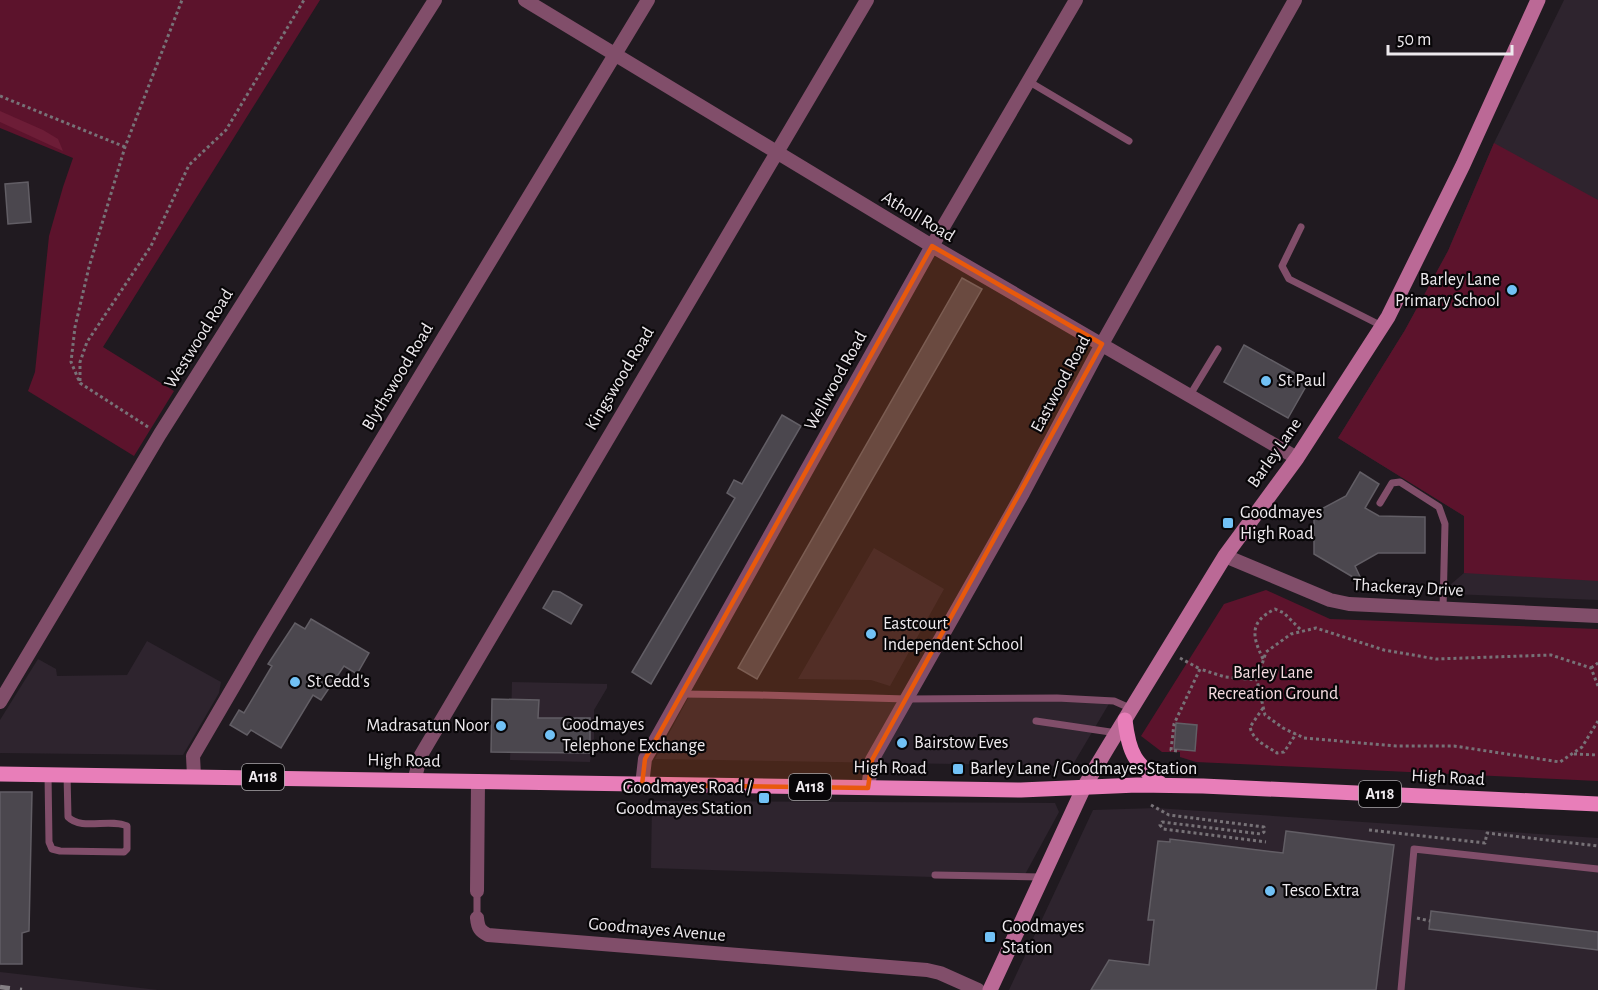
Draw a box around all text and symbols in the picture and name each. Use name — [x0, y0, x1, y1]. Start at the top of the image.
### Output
scale bar — [1388, 18, 1512, 56]
text: 50 m — [1397, 31, 1431, 49]
street label: Atholl Road — [878, 188, 958, 246]
place label: Barley Lane Primary School — [1395, 271, 1500, 310]
marker: Barley Lane Primary School — [1505, 283, 1519, 297]
street label: Westwood Road — [161, 286, 237, 392]
street label: Blythswood Road — [359, 320, 437, 434]
street label: Kingswood Road — [582, 324, 658, 434]
street label: Wellwood Road — [801, 328, 871, 434]
street label: Eastwood Road — [1028, 333, 1094, 435]
place label: St Paul — [1278, 372, 1326, 390]
marker: St Paul — [1259, 374, 1273, 388]
street label: Barley Lane — [1245, 415, 1305, 491]
place label: Goodmayes High Road — [1240, 504, 1322, 543]
marker: Goodmayes High Road — [1221, 516, 1235, 530]
street label: Thackeray Drive — [1352, 576, 1464, 600]
place label: Eastcourt Independent School — [883, 615, 1023, 654]
marker: Eastcourt Independent School — [864, 627, 878, 641]
park label: Barley Lane Recreation Ground — [1208, 664, 1338, 703]
place label: St Cedd's — [307, 673, 370, 691]
marker: St Cedd's — [288, 675, 302, 689]
place label: Goodmayes Telephone Exchange — [562, 716, 705, 755]
place label: Madrasatun Noor — [366, 717, 489, 735]
marker: Madrasatun Noor — [494, 719, 508, 733]
marker: Goodmayes Telephone Exchange — [543, 728, 557, 742]
place label: Bairstow Eves — [914, 734, 1008, 752]
marker: Bairstow Eves — [895, 736, 909, 750]
street label: High Road — [367, 751, 441, 771]
street label: High Road — [853, 758, 927, 778]
place label: Barley Lane / Goodmayes Station — [970, 760, 1197, 778]
marker: Barley Lane / Goodmayes Station — [951, 762, 965, 776]
road number: A118 — [242, 764, 284, 790]
street label: High Road — [1411, 767, 1485, 789]
road number: A118 — [789, 774, 831, 800]
place label: Goodmayes Road / Goodmayes Station — [616, 779, 753, 818]
road number: A118 — [1359, 781, 1401, 807]
marker: Goodmayes Road / Goodmayes Station — [757, 791, 771, 805]
place label: Tesco Extra — [1282, 882, 1360, 900]
marker: Tesco Extra — [1263, 884, 1277, 898]
street label: Goodmayes Avenue — [588, 915, 726, 945]
place label: Goodmayes Station — [1002, 918, 1084, 957]
marker: Goodmayes Station — [983, 930, 997, 944]

